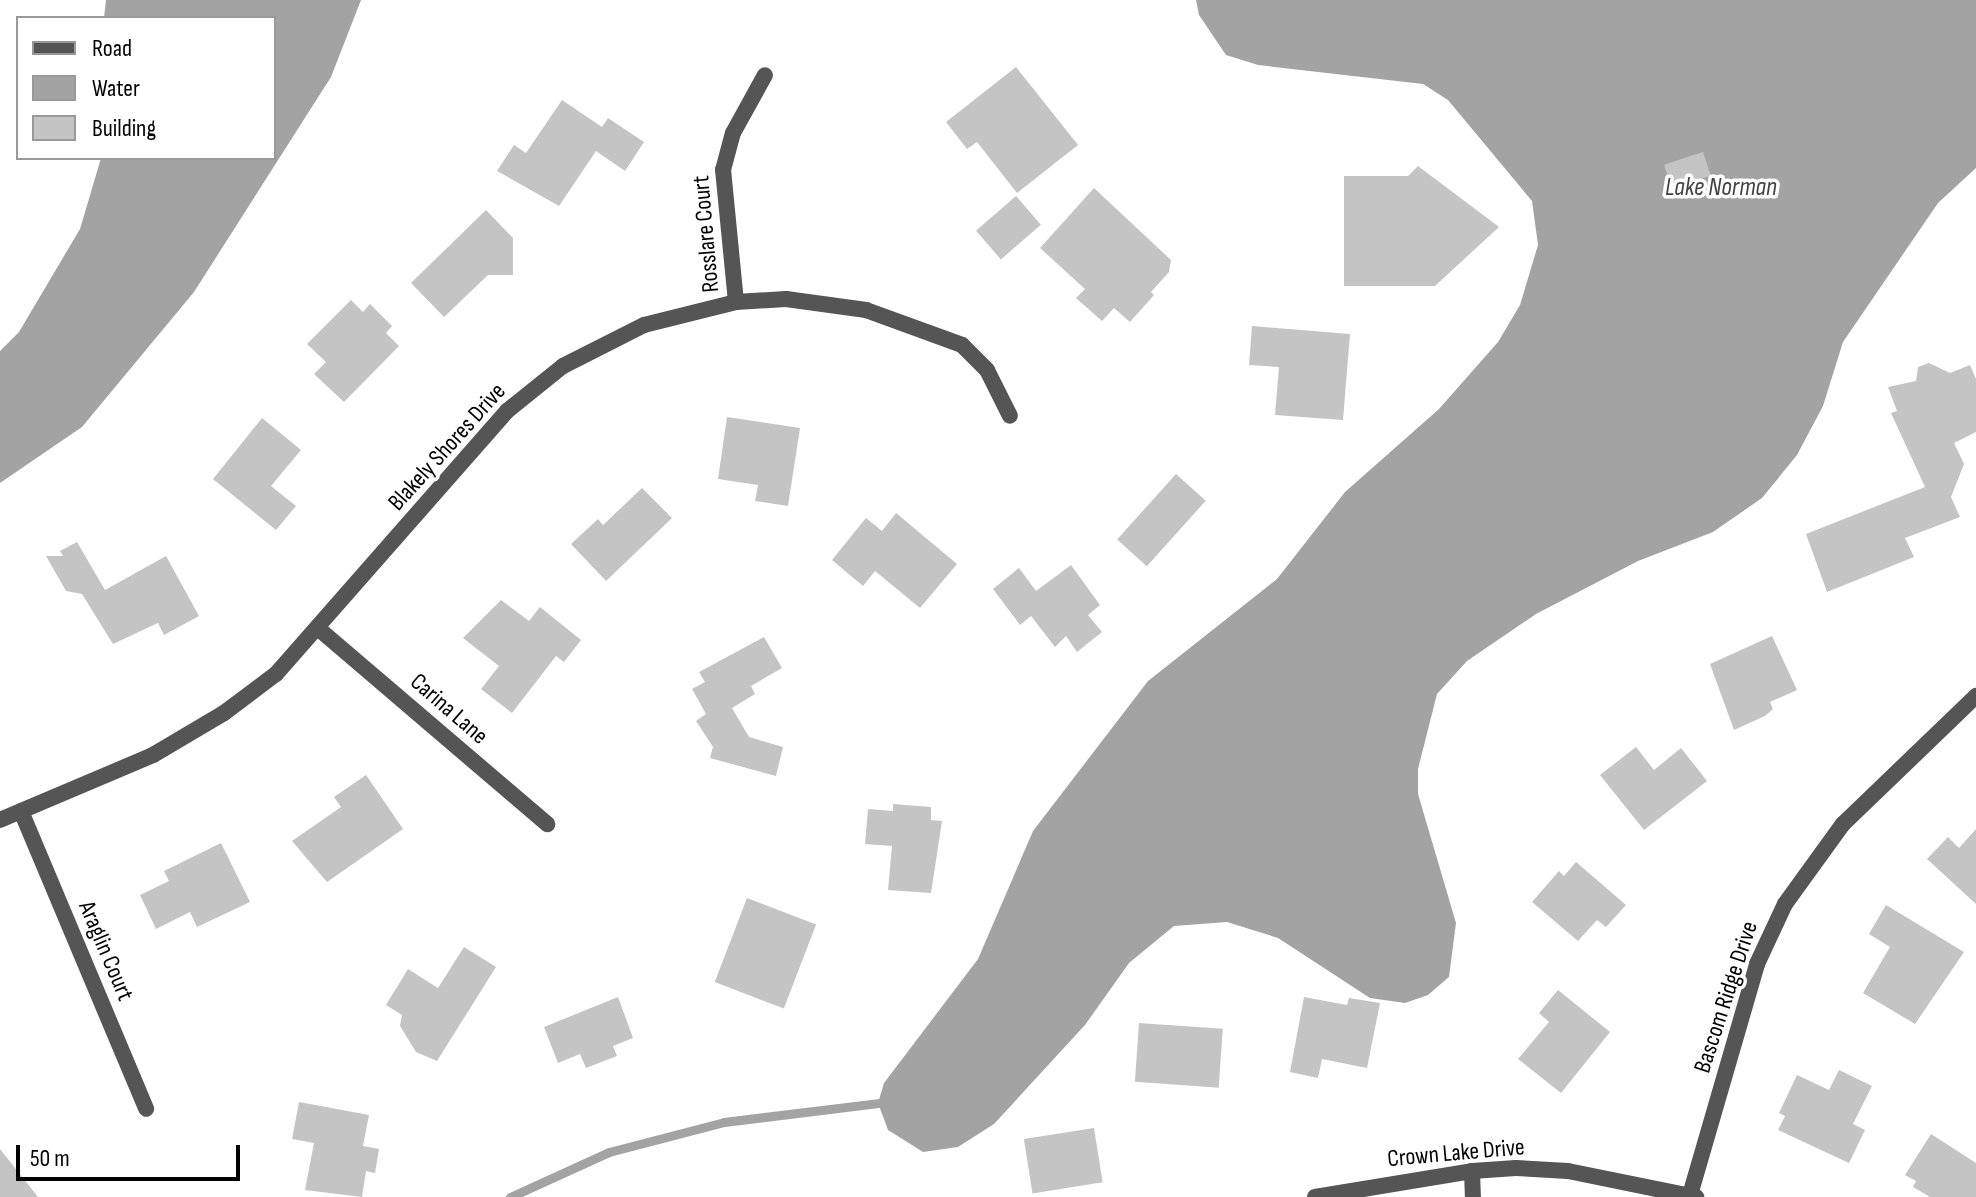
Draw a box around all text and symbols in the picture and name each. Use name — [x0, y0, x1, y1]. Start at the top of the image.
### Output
legend — [16, 16, 276, 160]
text: Road — [92, 34, 132, 63]
text: Water — [92, 74, 140, 103]
text: Building — [92, 114, 156, 143]
water label: Lake Norman — [1665, 172, 1777, 204]
street label: Rosslare Court — [687, 174, 725, 294]
street label: Blakely Shores Drive — [382, 377, 512, 517]
street label: Carina Lane — [404, 668, 494, 750]
street label: Araglin Court — [72, 897, 140, 1005]
street label: Bascom Ridge Drive — [1688, 918, 1764, 1076]
scale bar — [20, 1129, 244, 1179]
street label: Crown Lake Drive — [1386, 1133, 1526, 1173]
text: 50 m — [30, 1144, 70, 1173]

